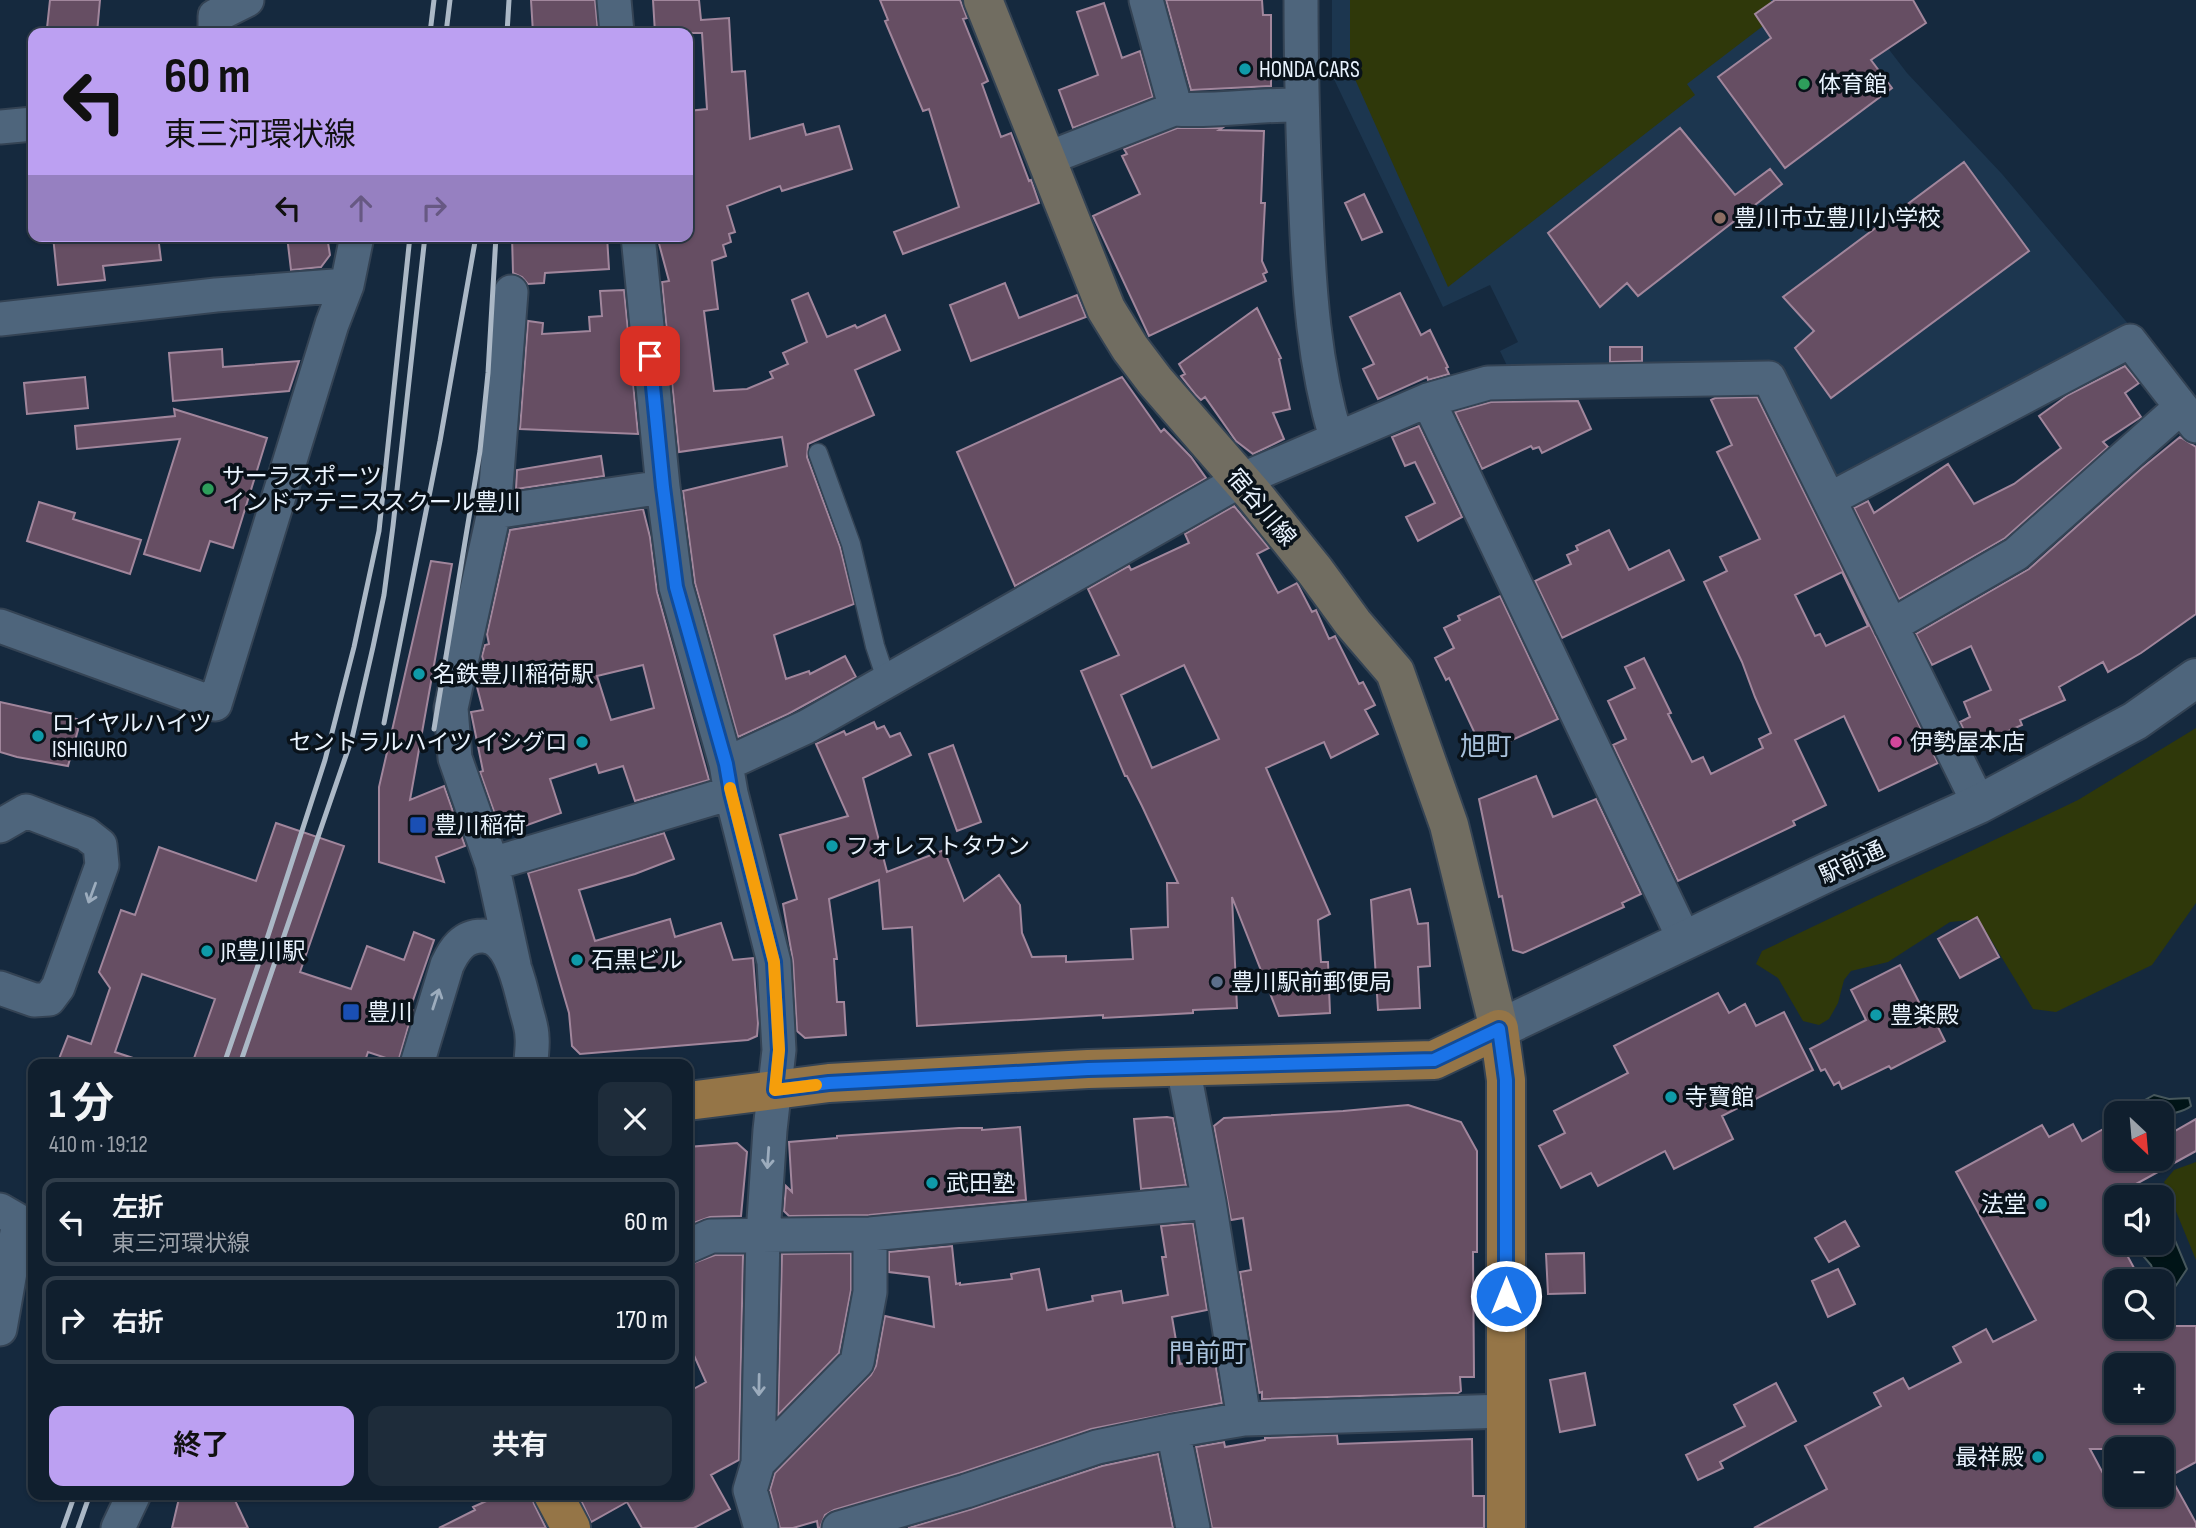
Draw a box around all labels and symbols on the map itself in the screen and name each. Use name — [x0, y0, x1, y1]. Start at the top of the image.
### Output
place label: HONDA CARS — [1259, 56, 1360, 84]
marker: HONDA CARS — [1237, 61, 1253, 77]
place label: 体育館 — [1818, 71, 1887, 99]
marker: 体育館 — [1796, 76, 1812, 92]
place label: 豊川市立豊川小学校 — [1734, 205, 1941, 233]
marker: 豊川市立豊川小学校 — [1712, 210, 1728, 226]
pin — [620, 326, 680, 386]
place label: サーラスポーツ インドアテニススクール豊川 — [222, 463, 521, 517]
street label: 宿谷川線 — [1221, 463, 1302, 552]
marker: サーラスポーツ インドアテニススクール豊川 — [200, 481, 216, 497]
place label: 名鉄豊川稲荷駅 — [433, 661, 594, 689]
marker: 名鉄豊川稲荷駅 — [411, 666, 427, 682]
place label: ロイヤルハイツ ISHIGURO — [52, 710, 212, 764]
marker: ロイヤルハイツ ISHIGURO — [30, 728, 46, 744]
place label: セントラルハイツ イシグロ — [289, 729, 568, 757]
place label: 伊勢屋本店 — [1910, 729, 2025, 757]
district label: 旭町 — [1460, 732, 1512, 763]
marker: セントラルハイツ イシグロ — [574, 734, 590, 750]
marker: 伊勢屋本店 — [1888, 734, 1904, 750]
place label: 豊川稲荷 — [434, 812, 526, 840]
marker: 豊川稲荷 — [408, 815, 428, 835]
place label: フォレストタウン — [846, 833, 1030, 861]
street label: 駅前通 — [1815, 836, 1890, 890]
marker: フォレストタウン — [824, 838, 840, 854]
one-way arrow — [85, 882, 97, 904]
place label: JR豊川駅 — [220, 938, 305, 966]
marker: JR豊川駅 — [199, 943, 215, 959]
place label: 石黒ビル — [591, 947, 683, 975]
marker: 石黒ビル — [569, 952, 585, 968]
place label: 豊川駅前郵便局 — [1231, 969, 1392, 997]
marker: 豊川駅前郵便局 — [1209, 974, 1225, 990]
one-way arrow — [431, 988, 443, 1010]
place label: 豊川 — [367, 999, 413, 1027]
marker: 豊川 — [341, 1002, 361, 1022]
place label: 豊楽殿 — [1890, 1002, 1959, 1030]
marker: 豊楽殿 — [1868, 1007, 1884, 1023]
place label: 寺寶館 — [1685, 1084, 1754, 1112]
marker: 寺寶館 — [1663, 1089, 1679, 1105]
north arrow — [2104, 1101, 2174, 1171]
one-way arrow — [761, 1146, 774, 1168]
place label: 武田塾 — [946, 1170, 1015, 1198]
marker: 武田塾 — [924, 1175, 940, 1191]
place label: 法堂 — [1981, 1191, 2027, 1219]
marker: 法堂 — [2033, 1196, 2049, 1212]
position arrow — [1469, 1259, 1543, 1333]
district label: 門前町 — [1169, 1339, 1247, 1370]
one-way arrow — [753, 1373, 766, 1396]
place label: 最祥殿 — [1955, 1444, 2024, 1472]
marker: 最祥殿 — [2030, 1449, 2046, 1465]

